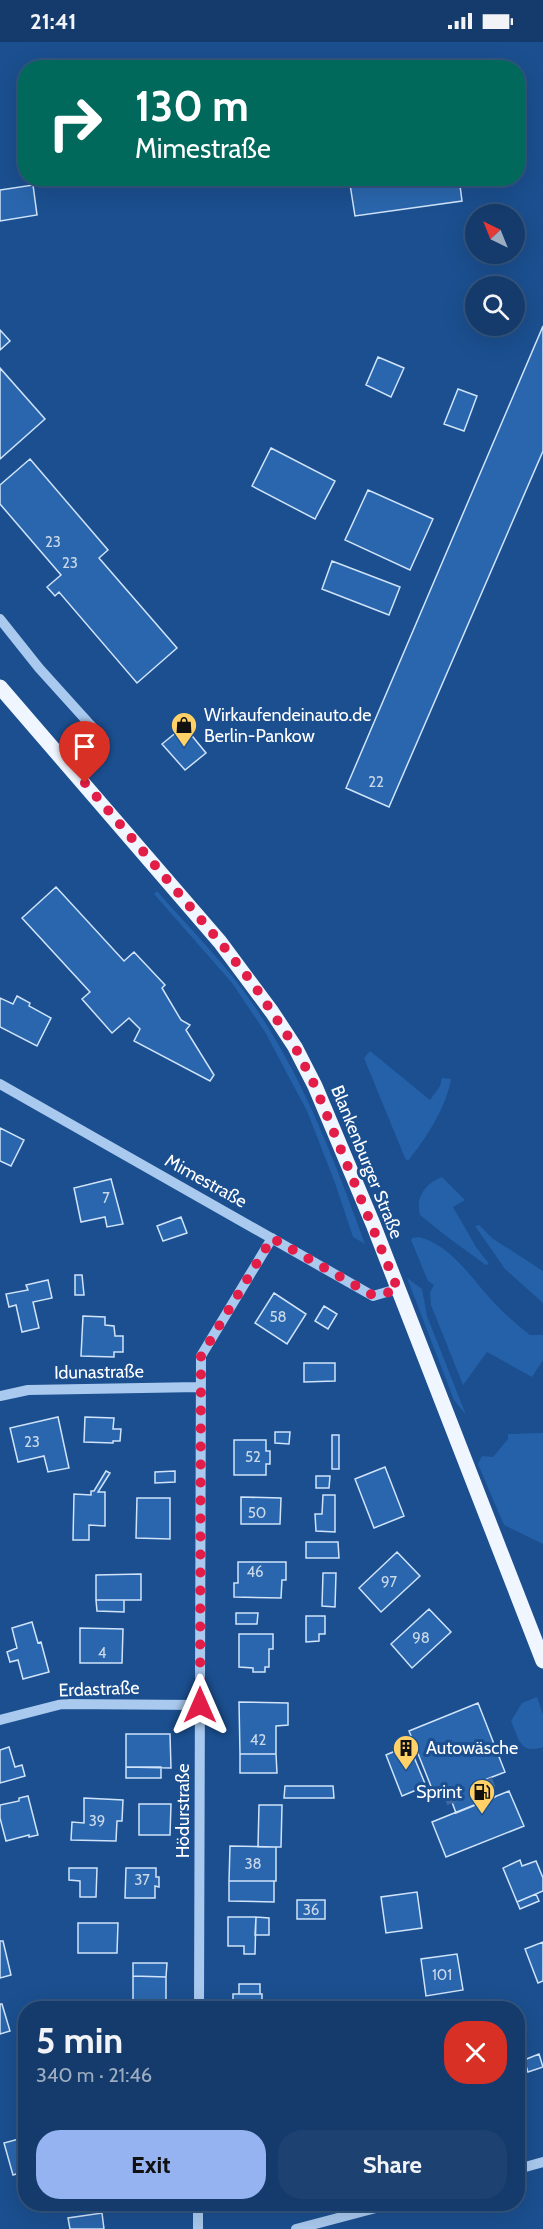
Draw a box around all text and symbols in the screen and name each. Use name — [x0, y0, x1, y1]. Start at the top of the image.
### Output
text: 21:41 — [30, 8, 76, 35]
text: 130 m — [135, 80, 249, 132]
icon: right — [36, 84, 114, 162]
text: Mimestraße — [135, 132, 271, 165]
north arrow — [465, 204, 525, 264]
map controls — [465, 204, 525, 336]
button: search — [465, 276, 525, 336]
house number: 23 — [45, 533, 61, 551]
house number: 23 — [62, 554, 78, 572]
place label: Wirkaufendeinauto.de Berlin-Pankow — [204, 704, 372, 747]
shop icon: Wirkaufendeinauto.de Berlin-Pankow — [169, 710, 199, 748]
pin — [59, 721, 110, 783]
icon: arrive — [68, 730, 101, 763]
house number: 22 — [368, 773, 384, 791]
street label: Blankenburger Straße — [326, 1082, 408, 1242]
street label: Mimestraße — [161, 1149, 251, 1213]
house number: 7 — [102, 1189, 110, 1207]
house number: 58 — [269, 1308, 287, 1326]
street label: Idunastraße — [54, 1360, 144, 1384]
house number: 23 — [24, 1433, 40, 1451]
house number: 52 — [245, 1448, 261, 1466]
house number: 50 — [248, 1504, 266, 1522]
house number: 46 — [246, 1563, 264, 1581]
house number: 97 — [381, 1573, 397, 1591]
house number: 98 — [412, 1629, 430, 1647]
house number: 4 — [98, 1644, 107, 1662]
position arrow — [168, 1673, 232, 1737]
street label: Erdastraße — [58, 1677, 140, 1701]
house number: 42 — [250, 1731, 266, 1749]
building icon: Autowäsche — [391, 1733, 421, 1771]
place label: Autowäsche — [426, 1737, 518, 1759]
street label: Hödurstraße — [172, 1764, 194, 1858]
fuel station icon: Sprint — [467, 1777, 497, 1815]
place label: Sprint — [416, 1781, 462, 1803]
house number: 39 — [89, 1812, 105, 1830]
house number: 38 — [244, 1855, 262, 1873]
house number: 37 — [134, 1871, 150, 1889]
house number: 36 — [303, 1901, 319, 1919]
house number: 101 — [432, 1966, 452, 1984]
text: 5 min — [36, 2018, 123, 2062]
button: close — [444, 2021, 507, 2084]
text: 340 m · 21:46 — [36, 2063, 152, 2087]
button: Exit — [36, 2130, 266, 2199]
button: Share — [278, 2130, 507, 2199]

